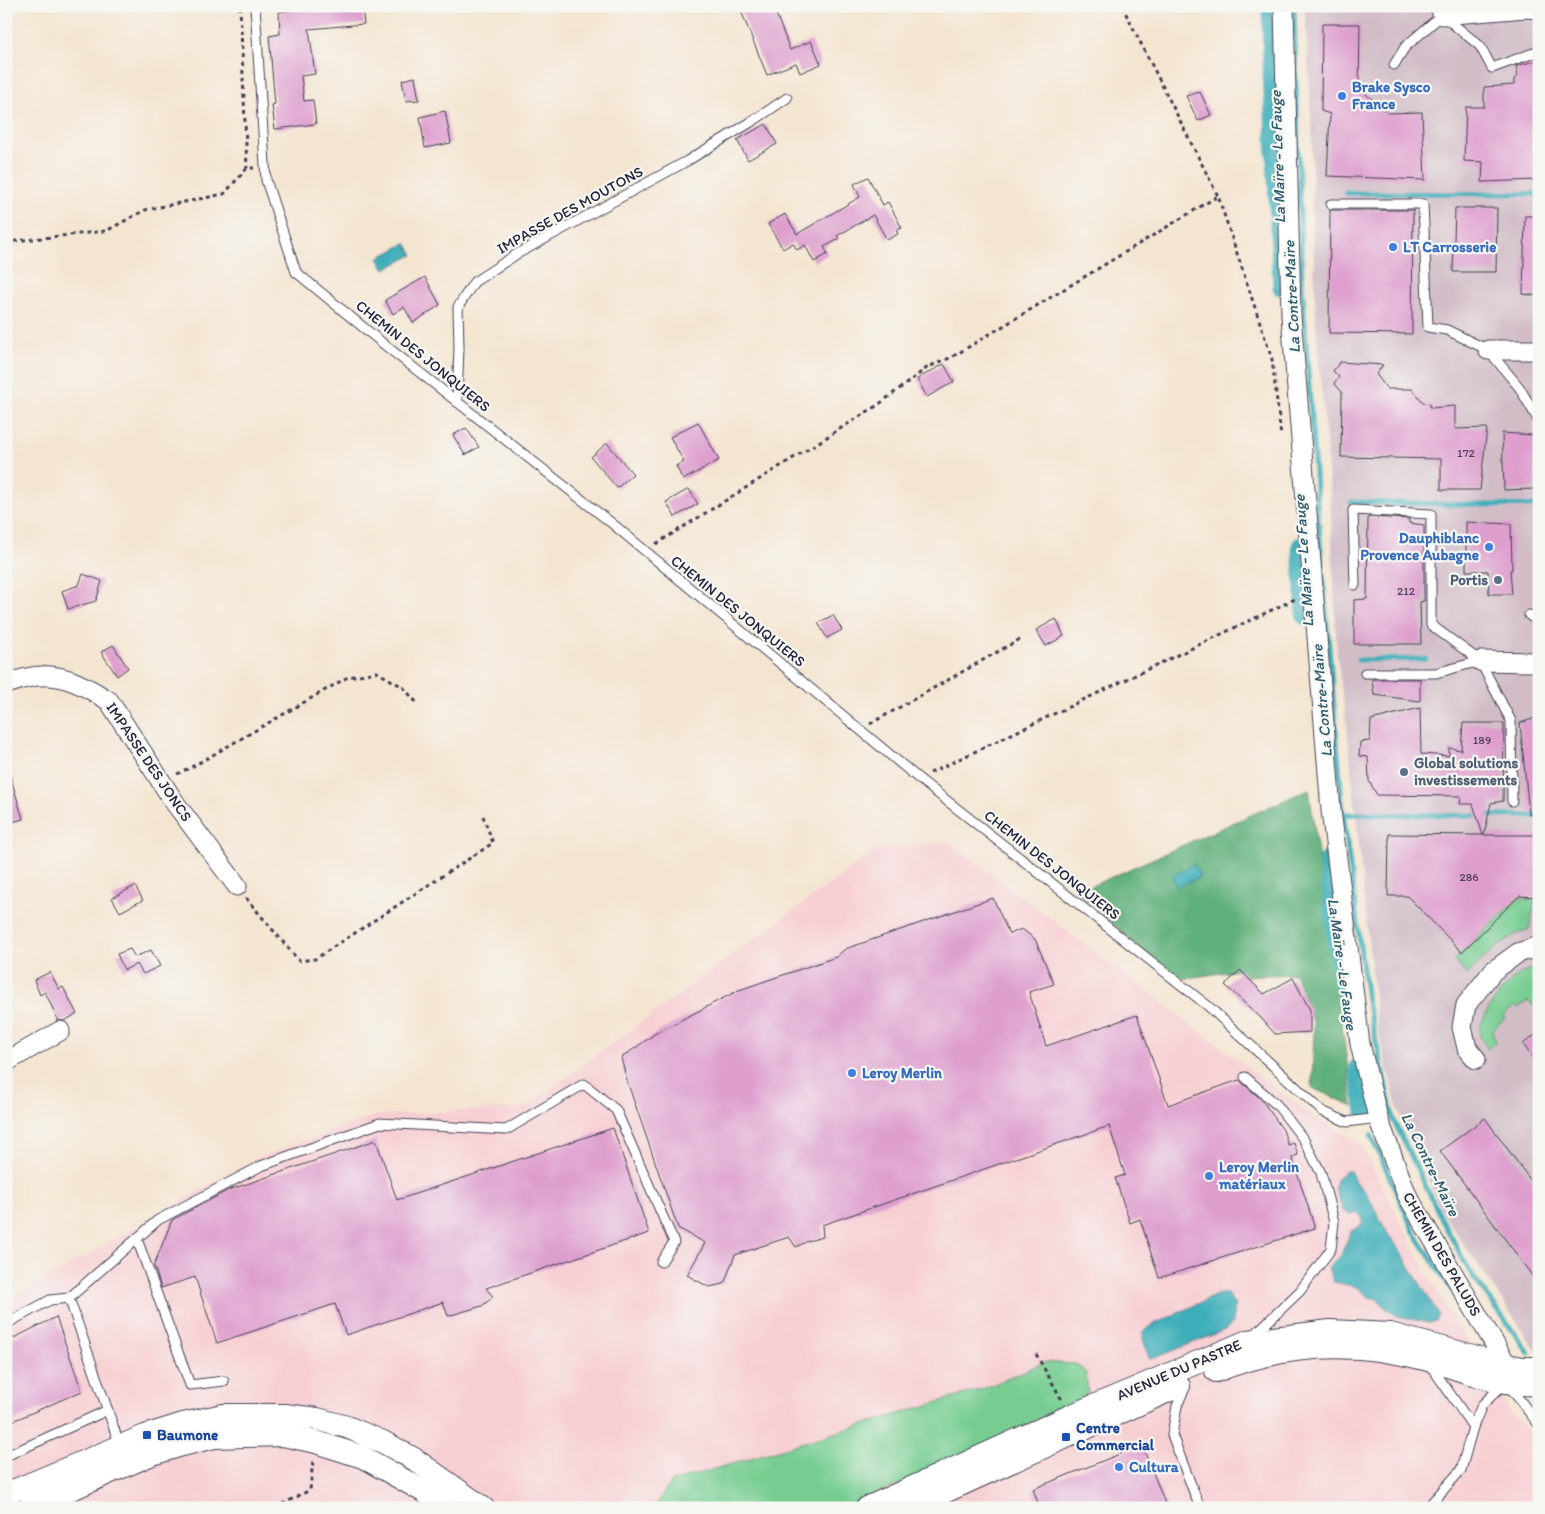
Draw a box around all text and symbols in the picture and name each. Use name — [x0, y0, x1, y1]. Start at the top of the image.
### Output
place label: Brake Sysco France — [1352, 78, 1431, 113]
water label: La Maïre - Le Fauge — [1266, 89, 1289, 224]
marker: Brake Sysco France — [1336, 90, 1348, 102]
street label: IMPASSE DES MOUTONS — [494, 162, 646, 258]
place label: LT Carrosserie — [1403, 238, 1496, 256]
water label: La Contre-Maïre — [1279, 239, 1304, 354]
marker: LT Carrosserie — [1387, 241, 1399, 253]
street label: CHEMIN DES JONQUIERS — [352, 296, 494, 416]
house number: 172 — [1457, 446, 1476, 460]
water label: La Maïre - Le Fauge — [1289, 493, 1318, 628]
place label: Dauphiblanc Provence Aubagne — [1360, 529, 1479, 565]
marker: Dauphiblanc Provence Aubagne — [1483, 541, 1495, 553]
street label: CHEMIN DES JONQUIERS — [667, 551, 809, 671]
place label: Portis — [1450, 571, 1488, 589]
marker: Portis — [1492, 574, 1504, 586]
house number: 212 — [1397, 584, 1416, 598]
water label: La Contre-Maïre — [1307, 643, 1336, 758]
street label: IMPASSE DES JONCS — [102, 699, 196, 825]
house number: 189 — [1473, 733, 1491, 747]
place label: Global solutions investissements — [1414, 754, 1518, 789]
marker: Global solutions investissements — [1398, 766, 1410, 778]
street label: CHEMIN DES JONQUIERS — [980, 806, 1124, 924]
house number: 286 — [1459, 870, 1479, 884]
water label: La Maïre - Le Fauge — [1324, 897, 1361, 1032]
place label: Leroy Merlin — [862, 1064, 943, 1083]
marker: Leroy Merlin — [846, 1067, 858, 1079]
water label: La Contre-Maïre — [1397, 1109, 1464, 1220]
place label: Leroy Merlin matériaux — [1218, 1158, 1300, 1193]
marker: Leroy Merlin matériaux — [1203, 1170, 1215, 1182]
street label: CHEMIN DES PALUDS — [1399, 1189, 1485, 1319]
street label: AVENUE DU PASTRE — [1114, 1336, 1244, 1404]
place label: Centre Commercial — [1076, 1419, 1155, 1454]
place label: Baumone — [157, 1426, 218, 1444]
marker: Baumone — [141, 1429, 153, 1441]
marker: Centre Commercial — [1060, 1431, 1072, 1443]
place label: Cultura — [1129, 1458, 1179, 1476]
marker: Cultura — [1113, 1461, 1125, 1473]

